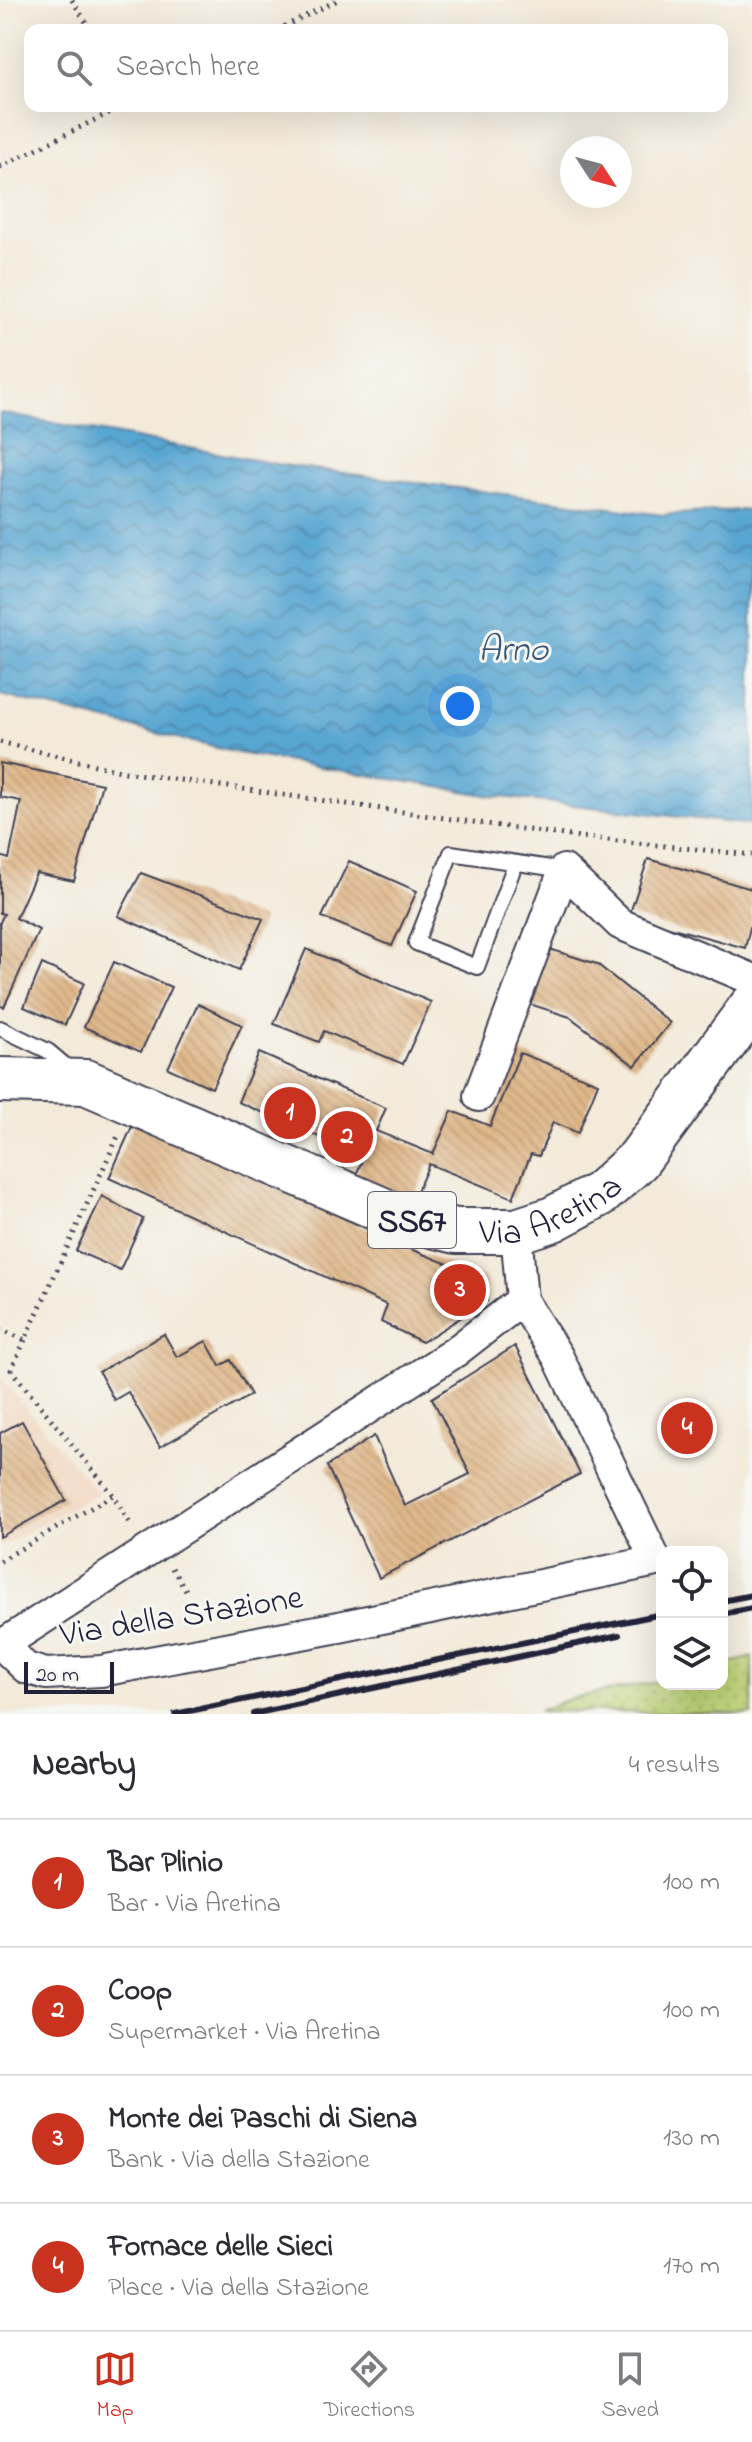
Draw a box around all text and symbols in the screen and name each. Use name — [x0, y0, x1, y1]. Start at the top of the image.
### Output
search box — [24, 24, 728, 112]
icon: search — [52, 46, 96, 90]
text: Search here — [116, 46, 260, 90]
north arrow — [560, 136, 632, 208]
water label: Arno — [478, 625, 549, 678]
your location — [440, 686, 480, 726]
pin: 1 — [264, 1083, 316, 1143]
pin: 2 — [321, 1107, 373, 1167]
street label: Via Aretina — [478, 1164, 635, 1260]
road number: SS67 — [368, 1192, 456, 1248]
pin: 3 — [434, 1260, 486, 1320]
pin: 4 — [661, 1398, 713, 1458]
map controls — [656, 1546, 728, 1690]
button: locate — [656, 1546, 728, 1618]
street label: Via della Stazione — [56, 1574, 307, 1662]
button: layers — [656, 1618, 728, 1690]
scale bar — [24, 1658, 114, 1694]
text: 20 m — [36, 1660, 79, 1692]
text: Nearby — [32, 1741, 136, 1791]
text: 4 results — [629, 1747, 720, 1785]
text: Bar Plinio — [108, 1842, 223, 1886]
text: 1 — [54, 1864, 62, 1902]
text: 100 m — [663, 1864, 720, 1902]
text: Bar · Via Aretina — [108, 1886, 281, 1924]
text: Coop — [108, 1970, 172, 2014]
text: 2 — [52, 1992, 64, 2030]
text: 100 m — [663, 1992, 720, 2030]
text: Supermarket · Via Aretina — [108, 2014, 381, 2052]
text: Monte dei Paschi di Siena — [108, 2098, 417, 2142]
text: 3 — [53, 2120, 63, 2158]
text: 130 m — [663, 2120, 720, 2158]
text: Bank · Via della Stazione — [108, 2142, 370, 2180]
text: Fornace delle Sieci — [108, 2226, 333, 2270]
text: 4 — [53, 2248, 63, 2286]
text: 170 m — [663, 2248, 720, 2286]
text: Place · Via della Stazione — [108, 2270, 369, 2308]
tab: Map — [93, 2347, 137, 2427]
tab: Directions — [324, 2347, 415, 2427]
tab: Saved — [601, 2347, 659, 2427]

